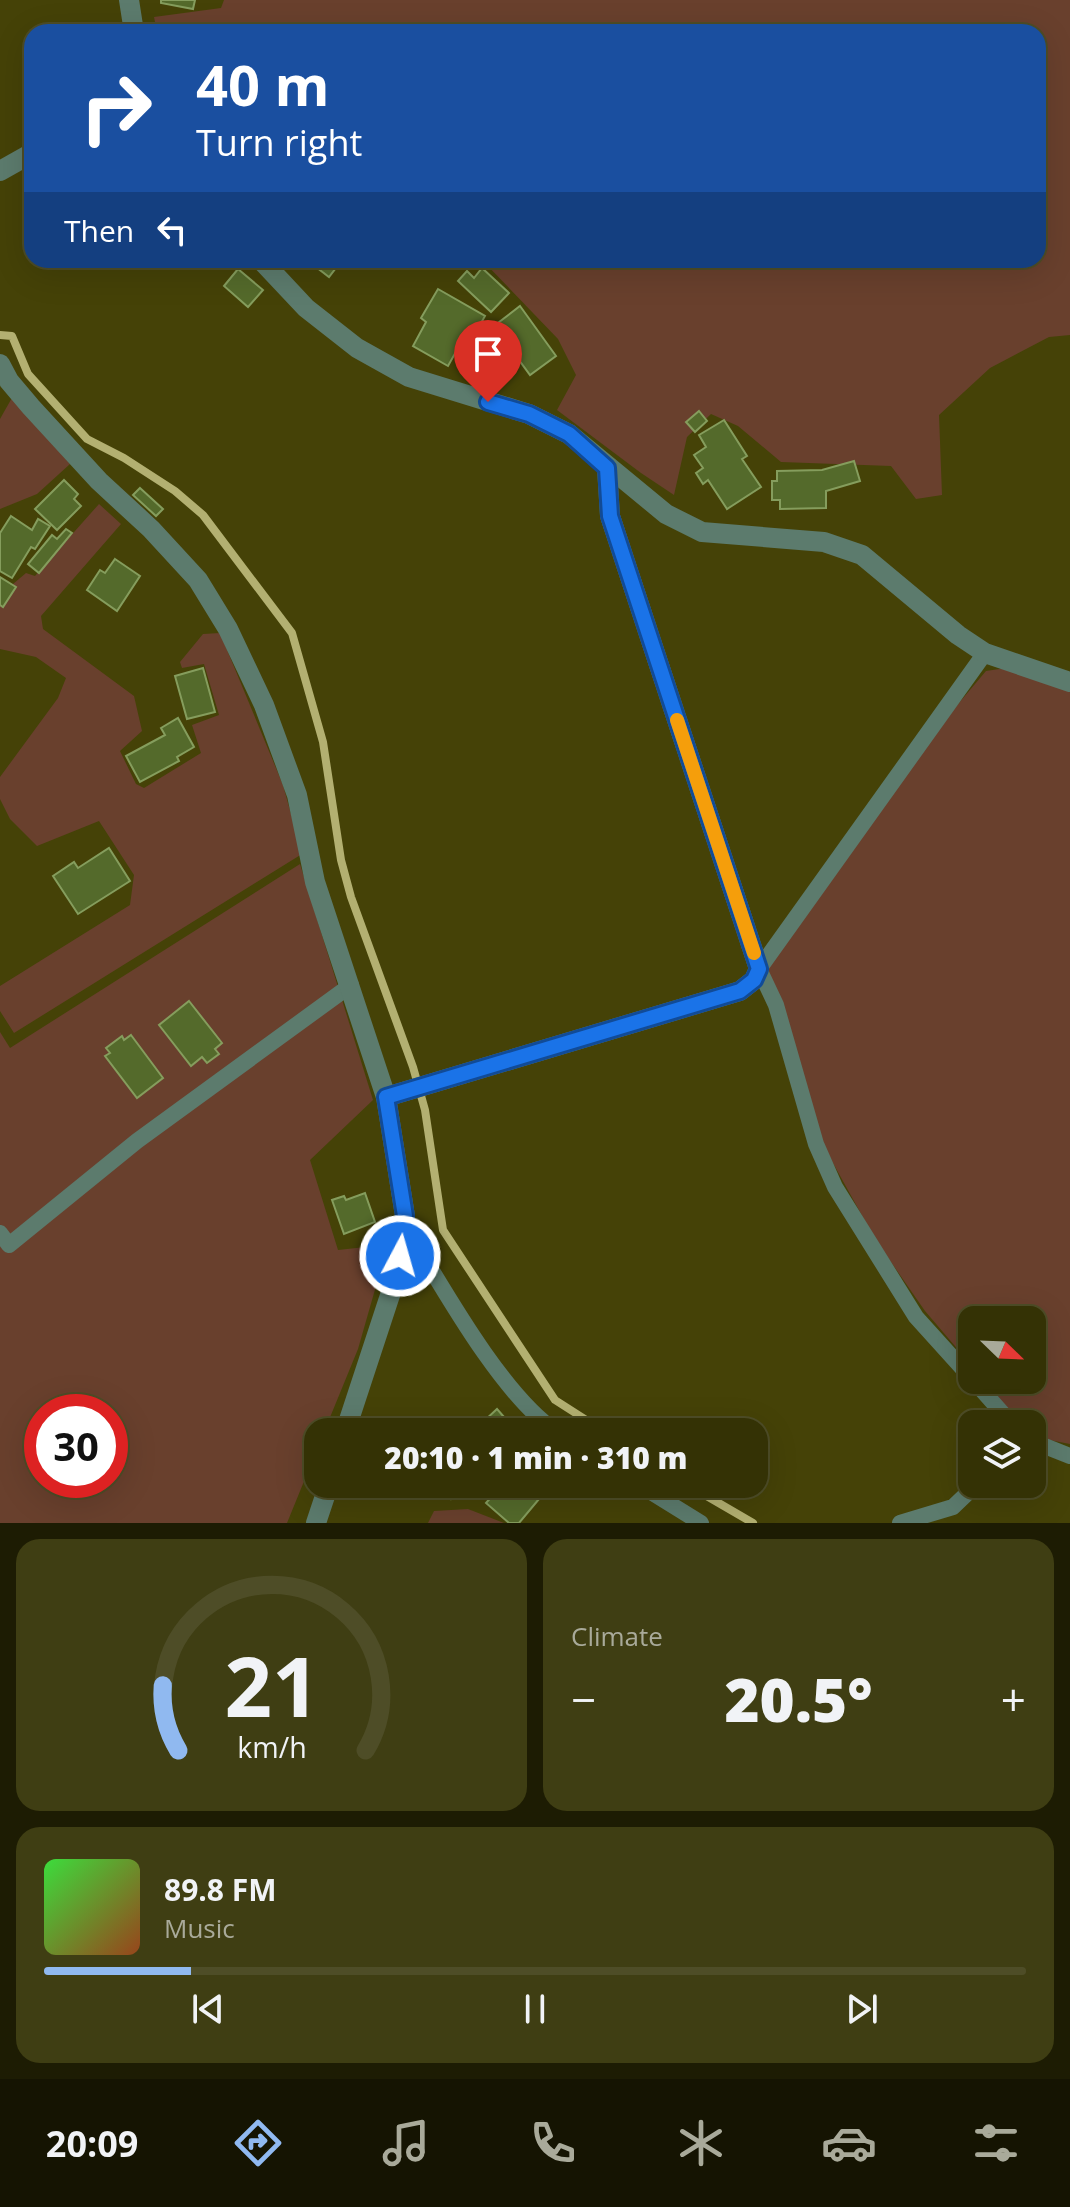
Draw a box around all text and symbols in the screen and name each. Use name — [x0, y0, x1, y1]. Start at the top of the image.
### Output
text: 40 m — [196, 46, 330, 122]
icon: right — [64, 56, 168, 160]
text: Turn right — [196, 118, 362, 167]
icon: left — [150, 208, 194, 252]
text: Then — [64, 210, 134, 251]
pin — [454, 320, 522, 402]
icon: arrive — [466, 332, 510, 376]
position arrow — [358, 1214, 442, 1298]
north arrow — [958, 1306, 1046, 1394]
map controls — [958, 1306, 1046, 1498]
speed limit sign: 30 — [24, 1394, 128, 1498]
button: layers — [958, 1410, 1046, 1498]
text: 20:10 · 1 min · 310 m — [384, 1437, 688, 1478]
text: Climate — [571, 1618, 663, 1654]
text: 21 — [224, 1628, 319, 1741]
text: 20.5° — [724, 1658, 873, 1740]
text: − — [571, 1669, 596, 1729]
text: + — [1001, 1669, 1026, 1729]
text: km/h — [237, 1727, 306, 1766]
text: 89.8 FM — [164, 1869, 277, 1910]
text: Music — [164, 1910, 235, 1946]
icon: previous — [186, 1987, 230, 2031]
icon: pause — [513, 1987, 557, 2031]
icon: next — [840, 1987, 884, 2031]
icon: directions — [230, 2115, 286, 2171]
icon: music — [378, 2115, 434, 2171]
icon: phone — [525, 2115, 581, 2171]
icon: climate — [673, 2115, 729, 2171]
icon: car — [821, 2115, 877, 2171]
icon: filters — [968, 2115, 1024, 2171]
text: 20:09 — [46, 2119, 138, 2168]

